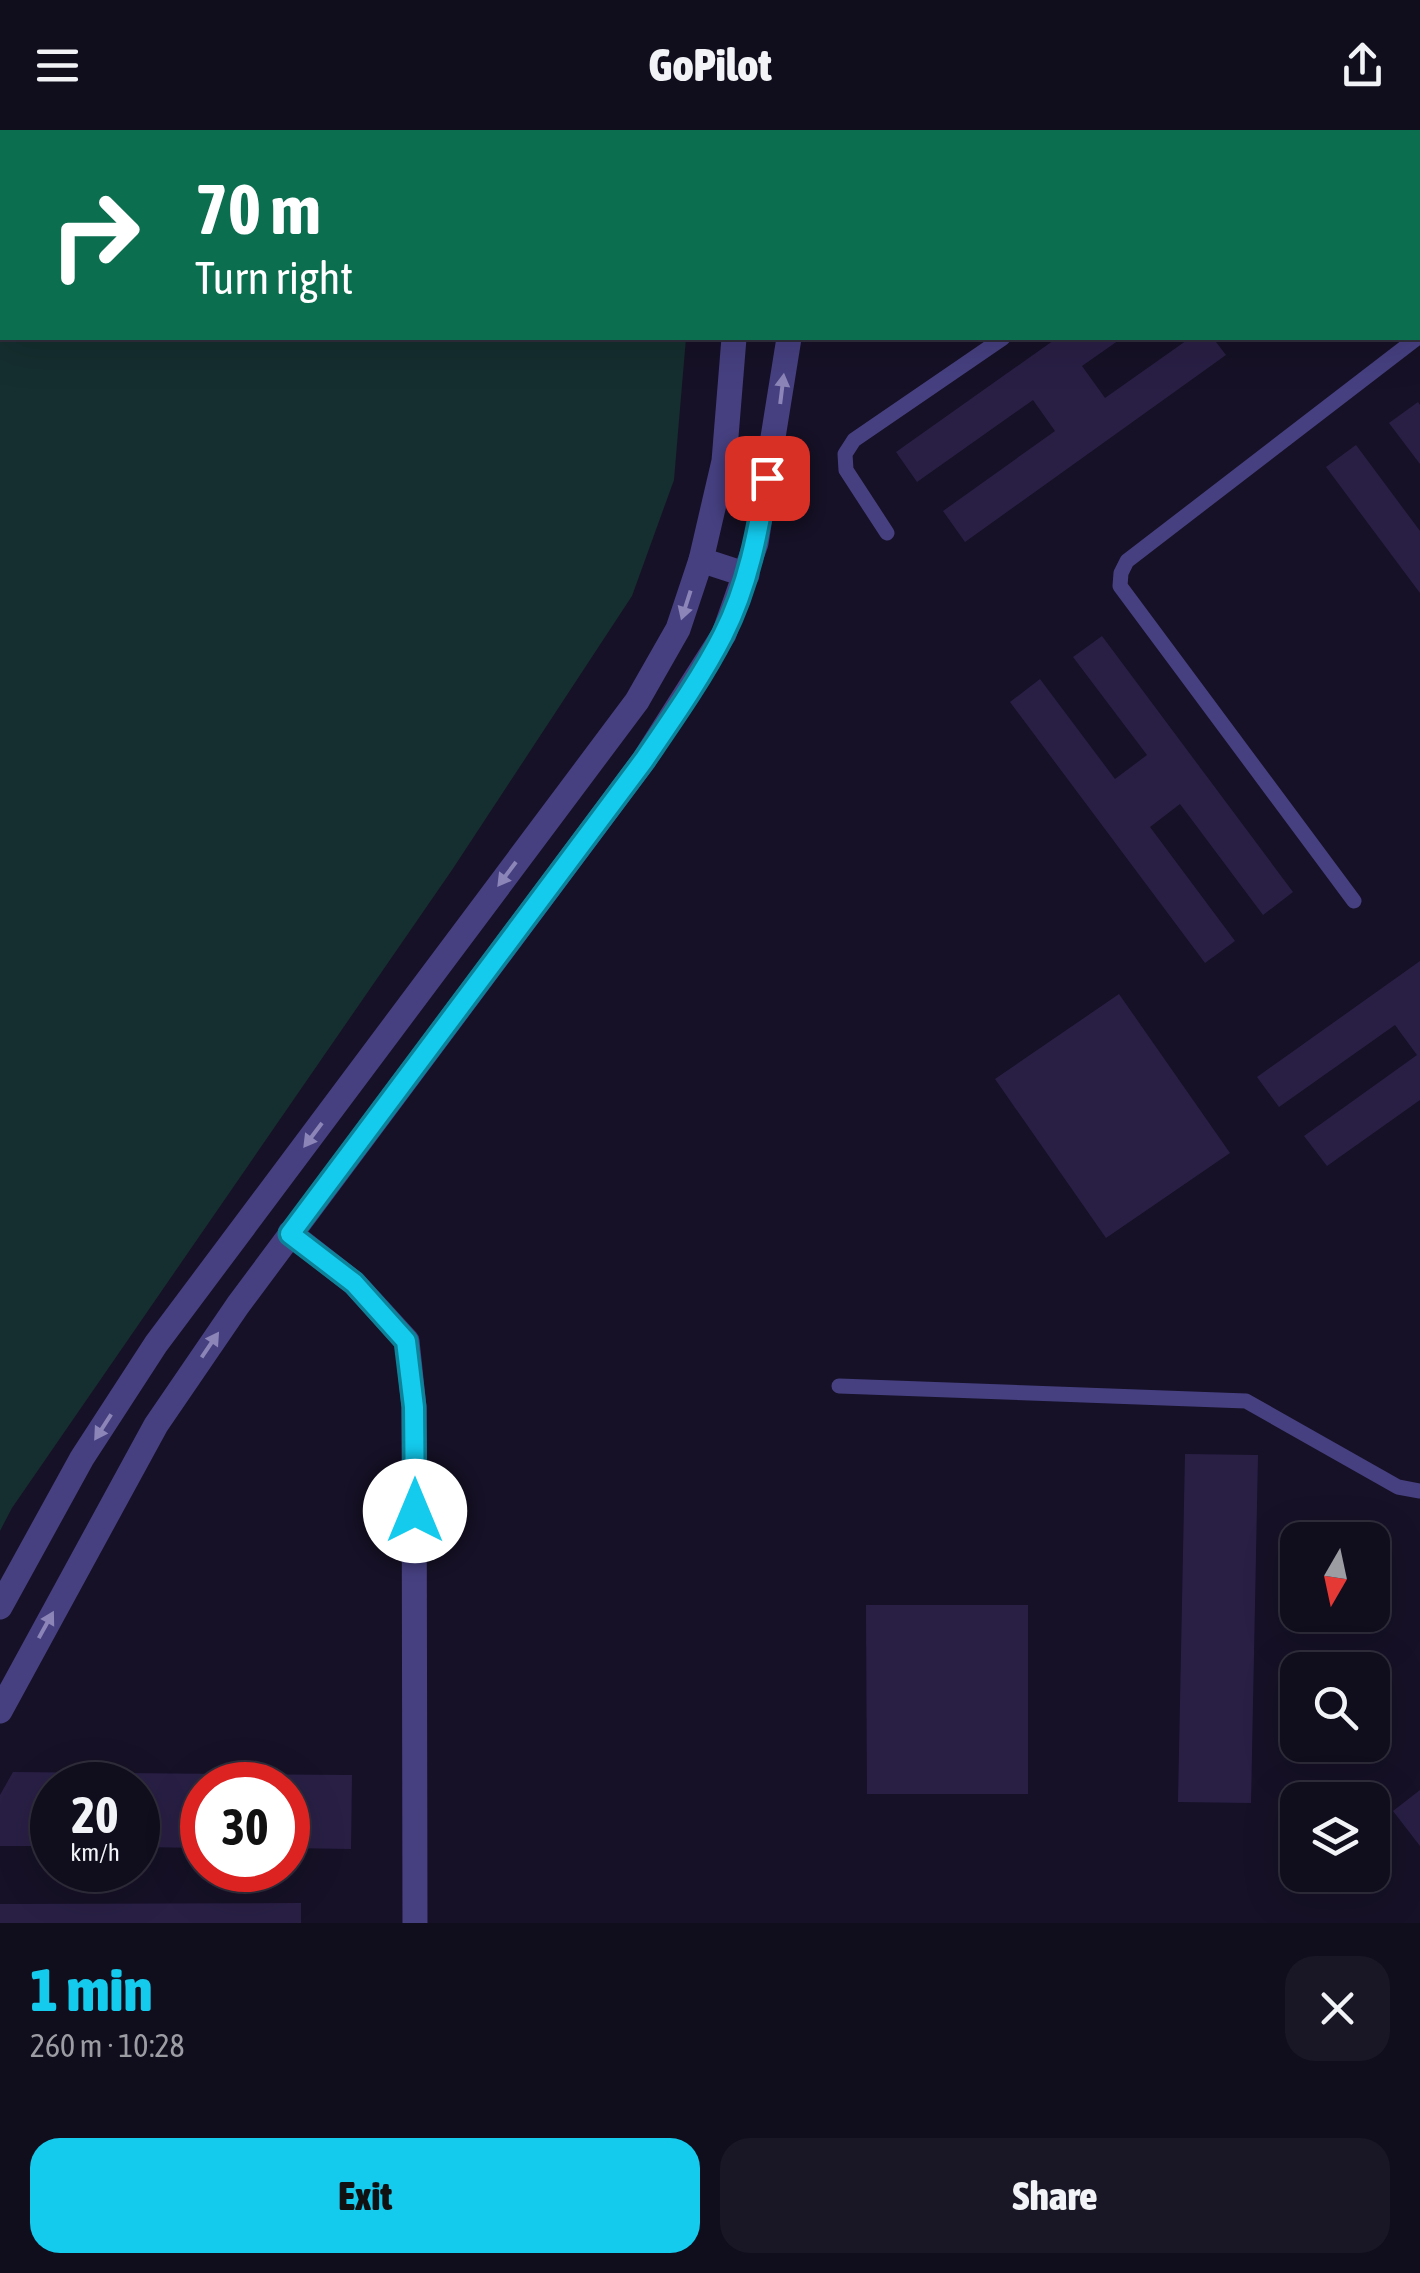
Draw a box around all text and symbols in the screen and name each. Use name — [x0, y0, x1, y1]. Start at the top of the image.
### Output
icon: menu — [30, 38, 85, 93]
icon: share — [1335, 38, 1390, 93]
text: GoPilot — [649, 39, 771, 91]
text: 70 m — [195, 169, 321, 249]
icon: right — [30, 170, 160, 300]
text: Turn right — [195, 252, 353, 304]
one-way arrow — [774, 372, 790, 404]
pin — [725, 436, 810, 521]
icon: arrive — [740, 451, 795, 506]
one-way arrow — [678, 590, 693, 620]
one-way arrow — [498, 861, 517, 887]
one-way arrow — [303, 1121, 323, 1148]
one-way arrow — [201, 1331, 219, 1358]
one-way arrow — [94, 1413, 112, 1440]
position arrow — [363, 1459, 467, 1563]
north arrow — [1280, 1522, 1390, 1632]
map controls — [1280, 1522, 1390, 1892]
one-way arrow — [37, 1610, 54, 1639]
button: search — [1280, 1652, 1390, 1762]
speed limit sign: 30 — [180, 1762, 310, 1892]
button: layers — [1280, 1782, 1390, 1892]
text: 20 — [71, 1786, 118, 1844]
text: km/h — [70, 1838, 120, 1866]
text: 1 min — [30, 1955, 153, 2024]
button: close — [1285, 1956, 1390, 2061]
text: 260 m · 10:28 — [30, 2027, 185, 2064]
button: Exit — [30, 2138, 700, 2253]
button: Share — [720, 2138, 1390, 2253]

